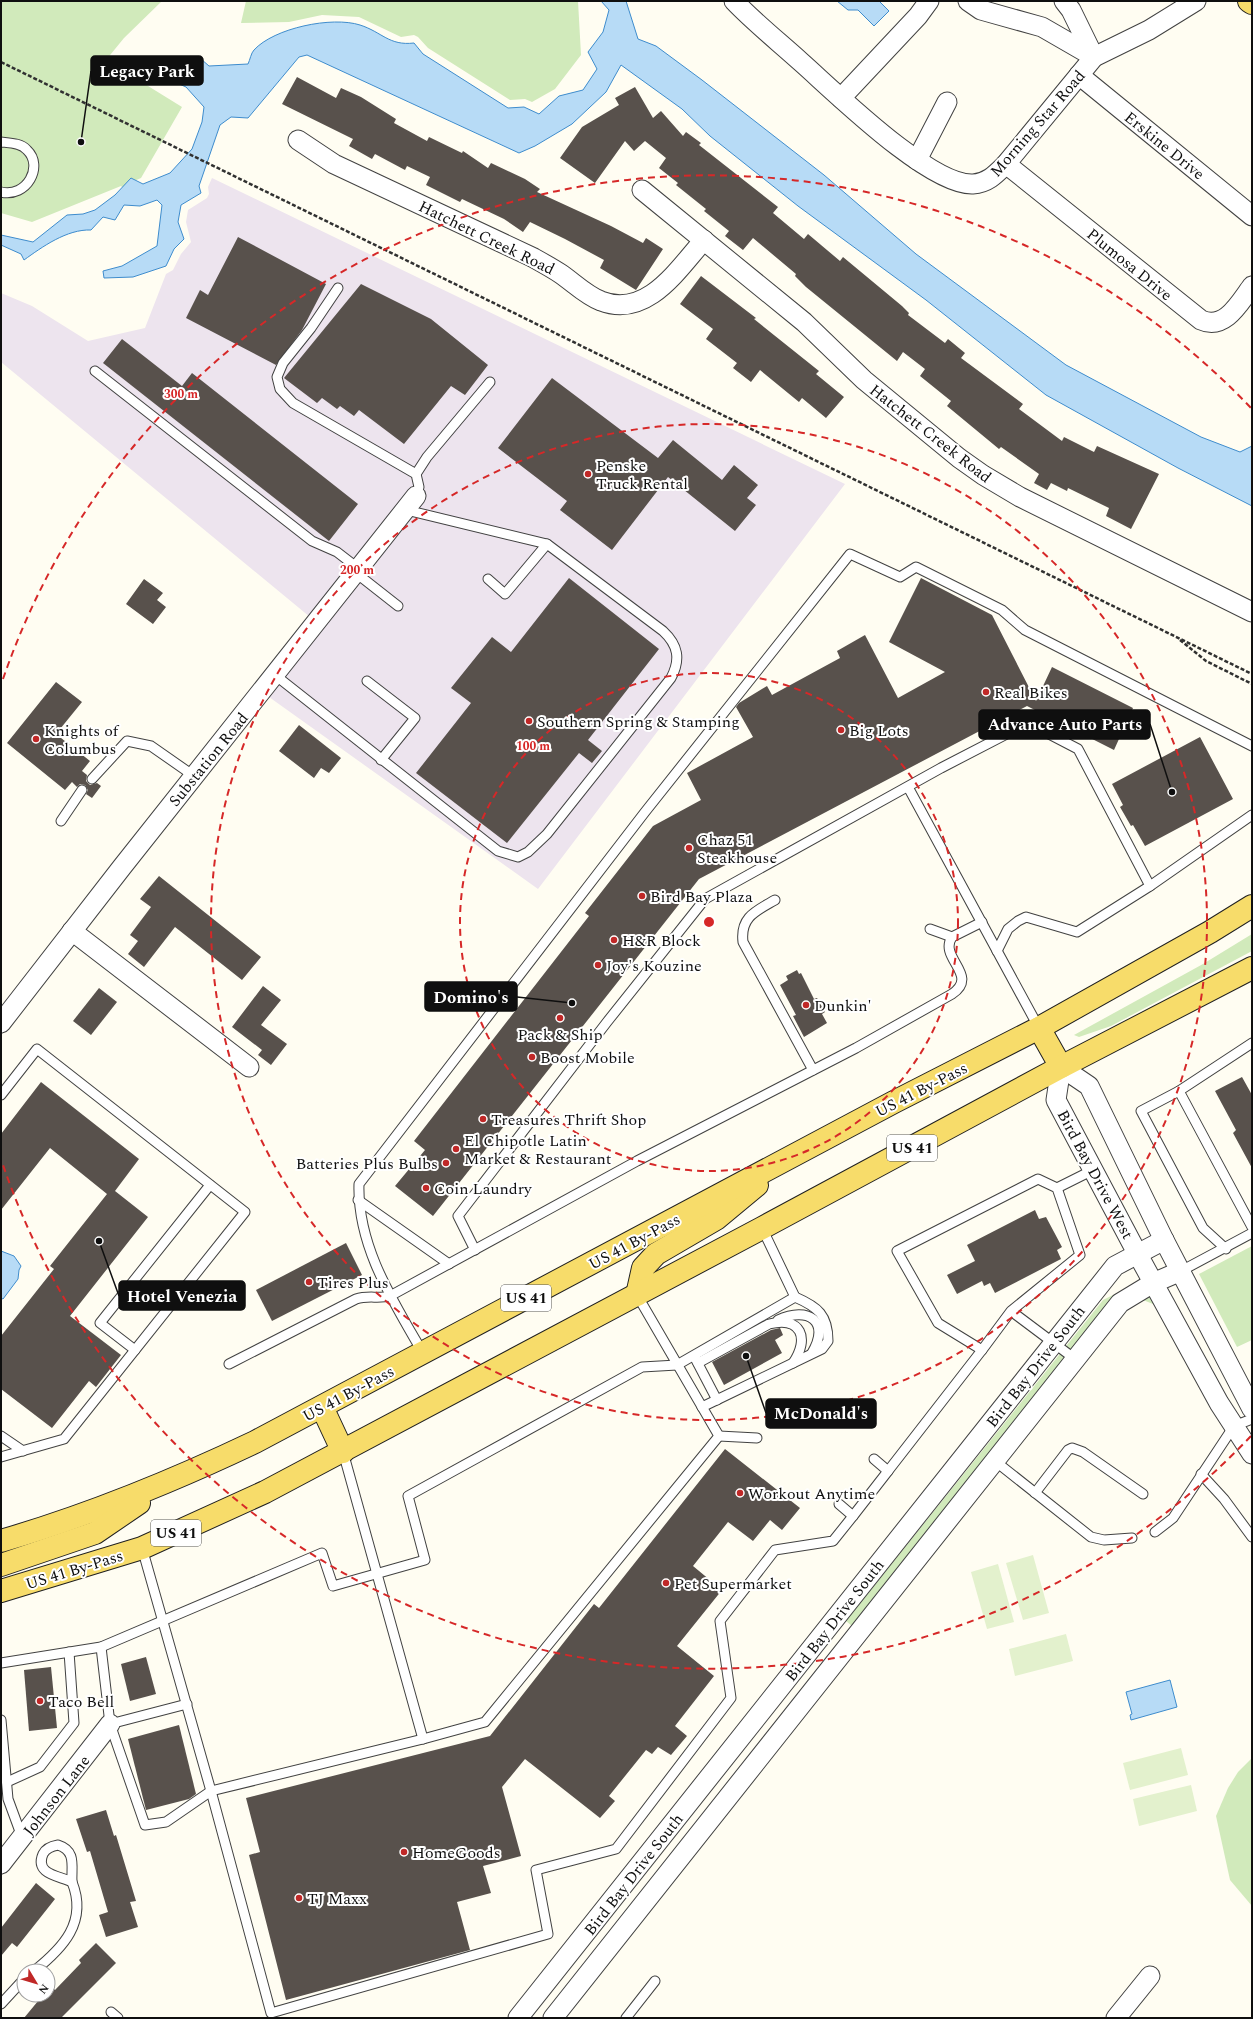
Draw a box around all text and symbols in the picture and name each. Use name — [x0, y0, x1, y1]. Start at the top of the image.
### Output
callout: Legacy Park — [91, 56, 203, 85]
text: Legacy Park — [99, 59, 196, 85]
street label: Morning Star Road — [984, 65, 1091, 183]
street label: Erskine Drive — [1119, 106, 1210, 186]
street label: Hatchett Creek Road — [414, 194, 559, 281]
street label: Plumosa Drive — [1081, 223, 1177, 307]
street label: Hatchett Creek Road — [864, 378, 996, 489]
text: 300 m — [164, 385, 198, 404]
place label: Penske Truck Rental — [596, 454, 688, 496]
marker: Penske Truck Rental — [583, 469, 593, 479]
text: 200 m — [340, 561, 374, 580]
place label: Real Bikes — [994, 681, 1068, 705]
marker: Real Bikes — [981, 687, 991, 697]
street label: Substation Road — [163, 707, 254, 812]
place label: Southern Spring & Stamping — [537, 710, 740, 734]
callout: Advance Auto Parts — [979, 710, 1150, 739]
text: Advance Auto Parts — [987, 712, 1143, 738]
marker: Southern Spring & Stamping — [524, 716, 534, 726]
place label: Knights of Columbus — [44, 719, 120, 761]
place label: Big Lots — [849, 719, 909, 743]
marker: Big Lots — [836, 725, 846, 735]
marker: Knights of Columbus — [31, 734, 41, 744]
text: 100 m — [516, 737, 550, 756]
place label: Chaz 51 Steakhouse — [697, 828, 777, 870]
marker: Chaz 51 Steakhouse — [684, 843, 694, 853]
place label: Bird Bay Plaza — [650, 885, 753, 909]
marker: Bird Bay Plaza — [637, 891, 647, 901]
centre of rings — [702, 915, 716, 929]
place label: H&R Block — [622, 929, 701, 953]
marker: H&R Block — [609, 935, 619, 945]
place label: Joy's Kouzine — [606, 954, 702, 978]
marker: Joy's Kouzine — [593, 960, 603, 970]
callout: Domino's — [425, 982, 517, 1011]
text: Domino's — [433, 985, 509, 1011]
place label: Dunkin' — [814, 994, 872, 1018]
marker: Dunkin' — [801, 1000, 811, 1010]
marker: Pack & Ship — [555, 1013, 565, 1023]
place label: Pack & Ship — [517, 1023, 603, 1047]
place label: Boost Mobile — [540, 1046, 635, 1070]
marker: Boost Mobile — [527, 1052, 537, 1062]
street label: US 41 By-Pass — [871, 1056, 972, 1124]
street label: Bird Bay Drive West — [1051, 1105, 1140, 1244]
place label: Treasures Thrift Shop — [491, 1108, 646, 1132]
marker: Treasures Thrift Shop — [478, 1114, 488, 1124]
place label: El Chipotle Latin Market & Restaurant — [464, 1129, 612, 1171]
road number: US 41 — [887, 1135, 937, 1161]
marker: El Chipotle Latin Market & Restaurant — [451, 1144, 461, 1154]
place label: Batteries Plus Bulbs — [296, 1152, 438, 1176]
marker: Batteries Plus Bulbs — [441, 1158, 451, 1168]
place label: Coin Laundry — [434, 1177, 533, 1201]
marker: Coin Laundry — [421, 1183, 431, 1193]
street label: US 41 By-Pass — [584, 1208, 685, 1276]
place label: Tires Plus — [317, 1271, 389, 1295]
marker: Tires Plus — [304, 1277, 314, 1287]
callout: Hotel Venezia — [119, 1281, 245, 1310]
text: Hotel Venezia — [127, 1284, 237, 1310]
road number: US 41 — [501, 1285, 551, 1311]
street label: Bird Bay Drive South — [980, 1300, 1091, 1433]
street label: US 41 By-Pass — [298, 1360, 399, 1428]
callout: McDonald's — [766, 1399, 876, 1428]
text: McDonald's — [774, 1401, 868, 1427]
place label: Workout Anytime — [748, 1482, 875, 1506]
marker: Workout Anytime — [735, 1488, 745, 1498]
road number: US 41 — [151, 1520, 201, 1546]
street label: US 41 By-Pass — [22, 1544, 126, 1596]
street label: Bird Bay Drive South — [779, 1554, 890, 1687]
place label: Pet Supermarket — [674, 1572, 792, 1596]
marker: Pet Supermarket — [661, 1578, 671, 1588]
place label: Taco Bell — [48, 1690, 114, 1714]
marker: Taco Bell — [35, 1696, 45, 1706]
street label: Johnson Lane — [17, 1750, 96, 1841]
street label: Bird Bay Drive South — [578, 1808, 689, 1941]
place label: HomeGoods — [412, 1841, 501, 1865]
marker: HomeGoods — [399, 1847, 409, 1857]
place label: TJ Maxx — [307, 1887, 367, 1911]
marker: TJ Maxx — [294, 1893, 304, 1903]
north arrow — [16, 1963, 56, 2003]
text: N — [34, 1980, 53, 1998]

